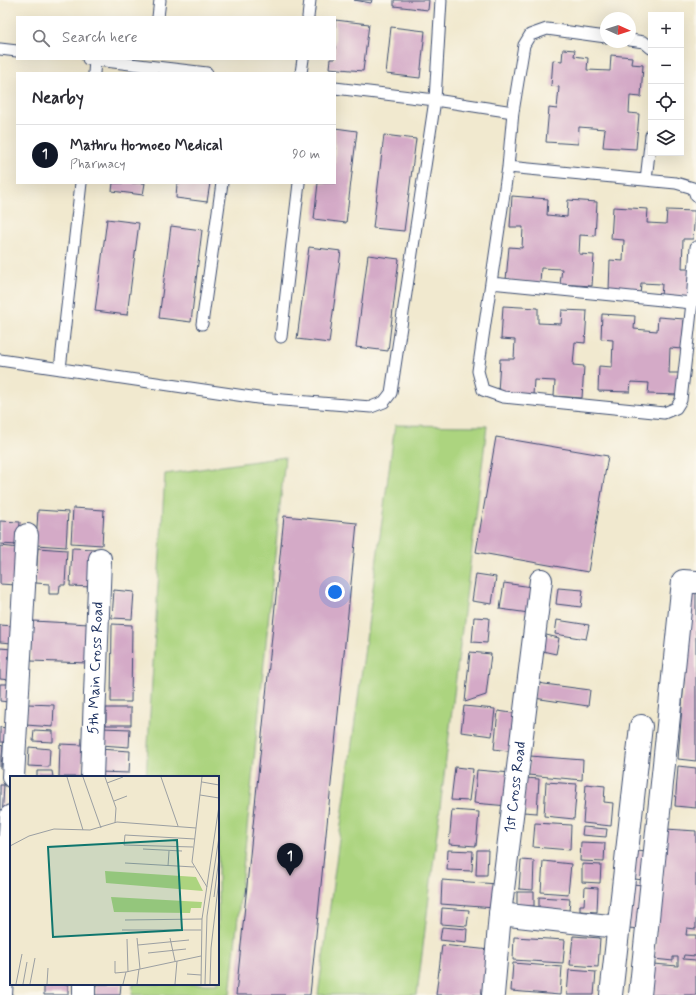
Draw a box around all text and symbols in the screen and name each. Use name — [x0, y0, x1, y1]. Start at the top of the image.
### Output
north arrow — [600, 12, 636, 48]
map controls — [648, 12, 684, 156]
button: + — [648, 12, 684, 48]
search box — [16, 16, 336, 60]
icon: search — [30, 27, 52, 49]
text: Search here — [62, 28, 138, 48]
button: − — [648, 48, 684, 84]
button: locate — [648, 84, 684, 120]
text: Nearby — [32, 87, 84, 109]
button: layers — [648, 120, 684, 156]
text: Mathru Homoeo Medical — [70, 136, 223, 156]
text: 1 — [42, 146, 48, 163]
text: 90 m — [292, 146, 320, 163]
text: Pharmacy — [70, 156, 126, 173]
your location — [325, 582, 345, 602]
street label: 5th Main Cross Road — [84, 601, 108, 735]
street label: 1st Cross Road — [500, 740, 531, 834]
inset map — [10, 776, 219, 985]
pin: 1 — [277, 843, 303, 876]

